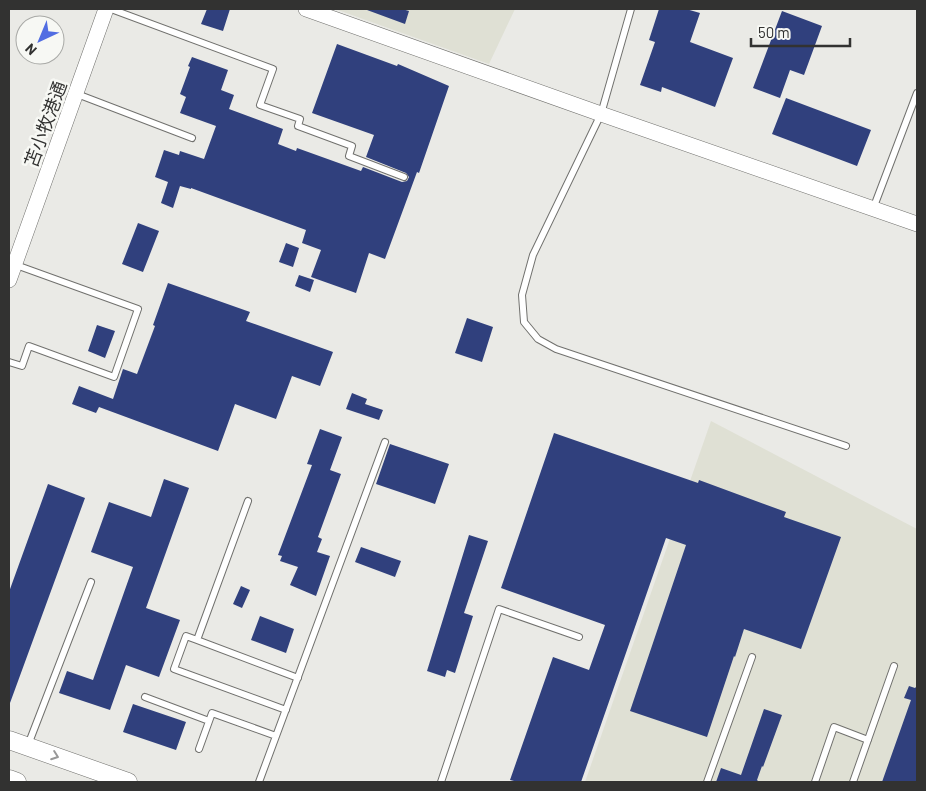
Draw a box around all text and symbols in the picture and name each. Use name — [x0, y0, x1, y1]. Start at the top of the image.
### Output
north arrow — [15, 15, 65, 65]
scale bar — [751, 15, 850, 47]
text: 50 m — [758, 23, 790, 41]
text: N — [21, 40, 40, 59]
street label: 苫小牧港通 — [19, 78, 71, 170]
one-way arrow — [50, 750, 58, 760]

